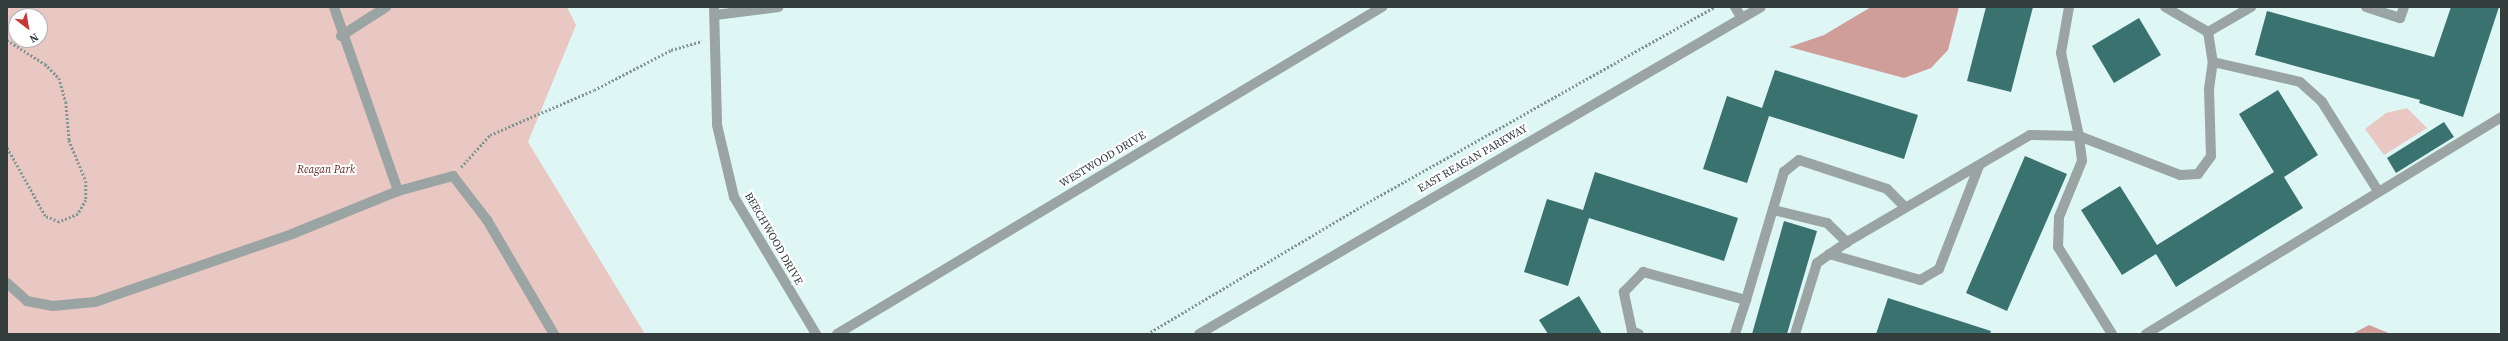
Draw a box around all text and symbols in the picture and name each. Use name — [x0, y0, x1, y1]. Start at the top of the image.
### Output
north arrow — [8, 8, 48, 48]
text: N — [27, 29, 41, 46]
street label: EAST REAGAN PARKWAY — [1416, 122, 1530, 196]
street label: WESTWOOD DRIVE — [1058, 129, 1148, 191]
park label: Reagan Park — [297, 163, 355, 177]
street label: BEECHWOOD DRIVE — [741, 191, 805, 287]

